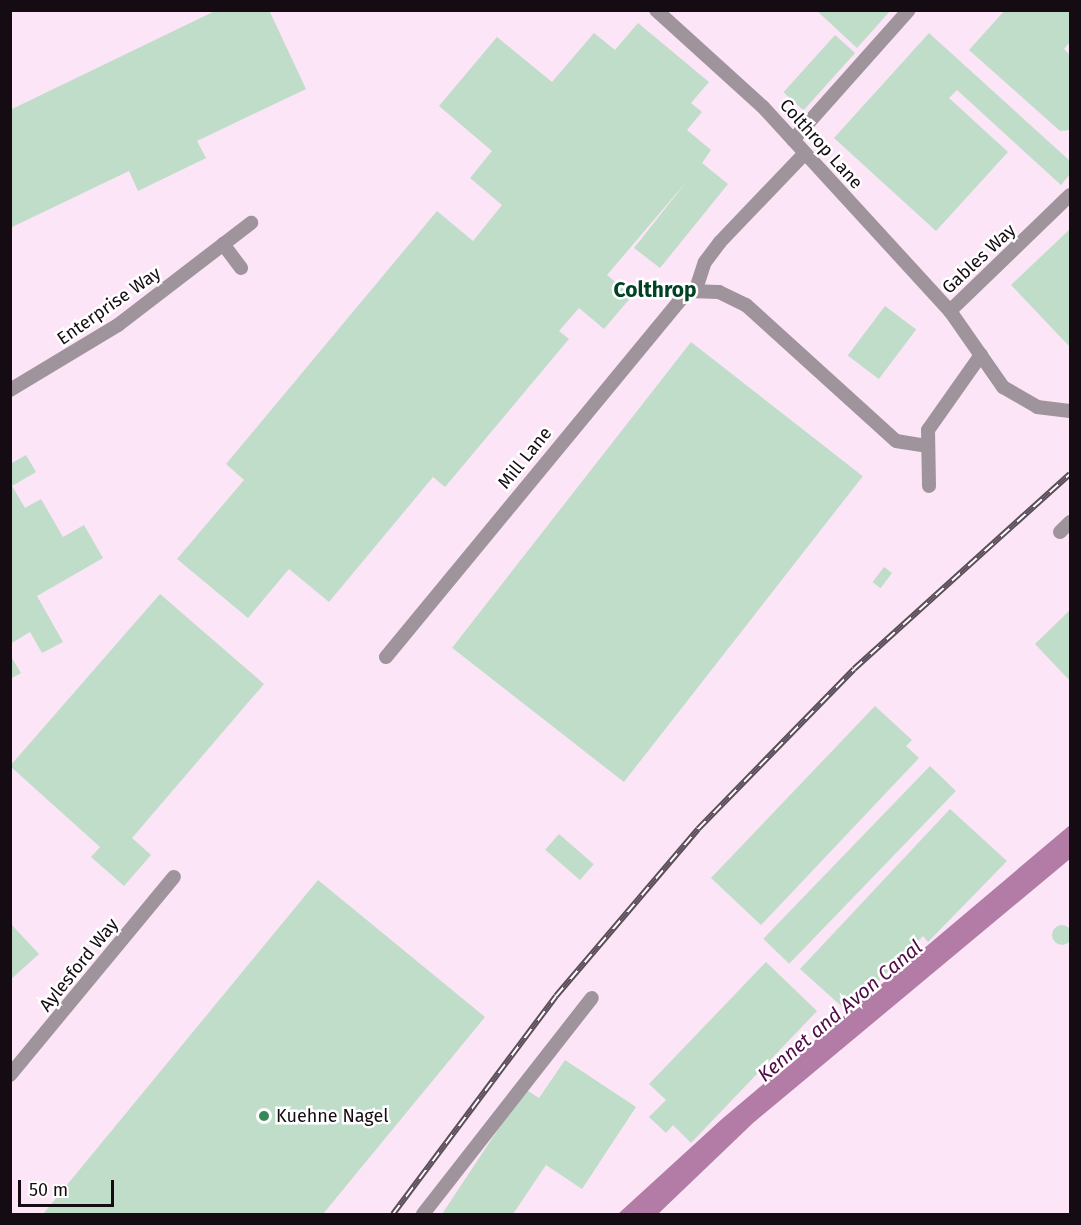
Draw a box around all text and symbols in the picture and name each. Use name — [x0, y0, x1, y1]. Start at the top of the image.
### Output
street label: Colthrop Lane — [775, 94, 867, 194]
street label: Gables Way — [938, 219, 1020, 299]
street label: Enterprise Way — [53, 262, 165, 350]
district label: Colthrop — [614, 277, 696, 303]
street label: Mill Lane — [494, 423, 556, 493]
street label: Aylesford Way — [35, 914, 123, 1016]
water label: Kennet and Avon Canal — [753, 935, 927, 1087]
place label: Kuehne Nagel — [276, 1105, 388, 1127]
marker: Kuehne Nagel — [257, 1109, 271, 1123]
scale bar — [21, 1168, 117, 1206]
text: 50 m — [29, 1179, 68, 1201]

